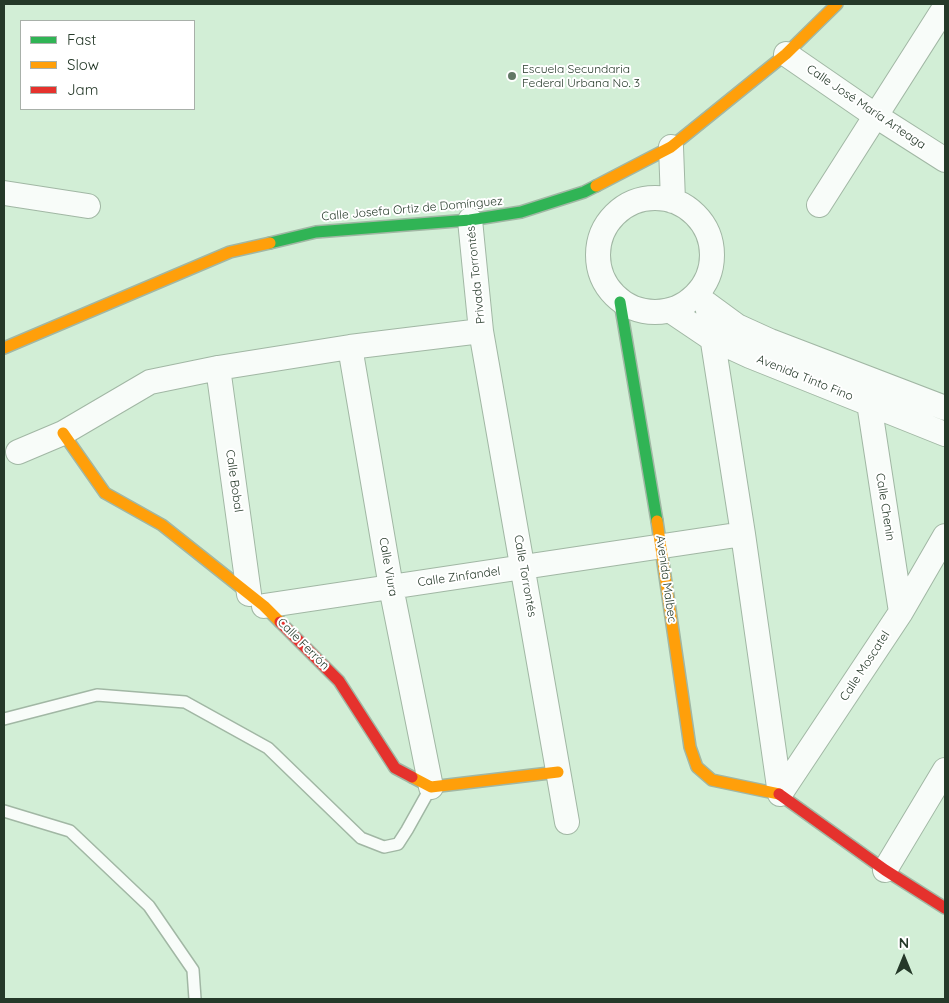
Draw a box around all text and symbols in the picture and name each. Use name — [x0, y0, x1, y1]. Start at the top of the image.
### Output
legend — [20, 20, 195, 110]
text: Fast — [67, 30, 96, 49]
text: Slow — [67, 55, 99, 74]
place label: Escuela Secundaria Federal Urbana No. 3 — [522, 62, 640, 90]
street label: Calle José María Arteaga — [804, 62, 928, 152]
marker: Escuela Secundaria Federal Urbana No. 3 — [506, 70, 518, 82]
text: Jam — [67, 80, 98, 99]
street label: Calle Josefa Ortiz de Domínguez — [321, 194, 503, 224]
street label: Privada Torrontés — [464, 225, 488, 325]
street label: Avenida Tinto Fino — [755, 352, 855, 404]
street label: Calle Bobal — [222, 449, 246, 513]
street label: Calle Chenin — [873, 472, 897, 542]
street label: Calle Torrontés — [511, 534, 539, 618]
street label: Avenida Malbec — [653, 534, 679, 624]
street label: Calle Viura — [376, 536, 400, 598]
street label: Calle Zinfandel — [417, 564, 501, 590]
street label: Calle Ferrón — [274, 615, 332, 673]
street label: Calle Moscatel — [837, 628, 893, 704]
north arrow — [879, 933, 929, 983]
text: N — [899, 934, 909, 952]

